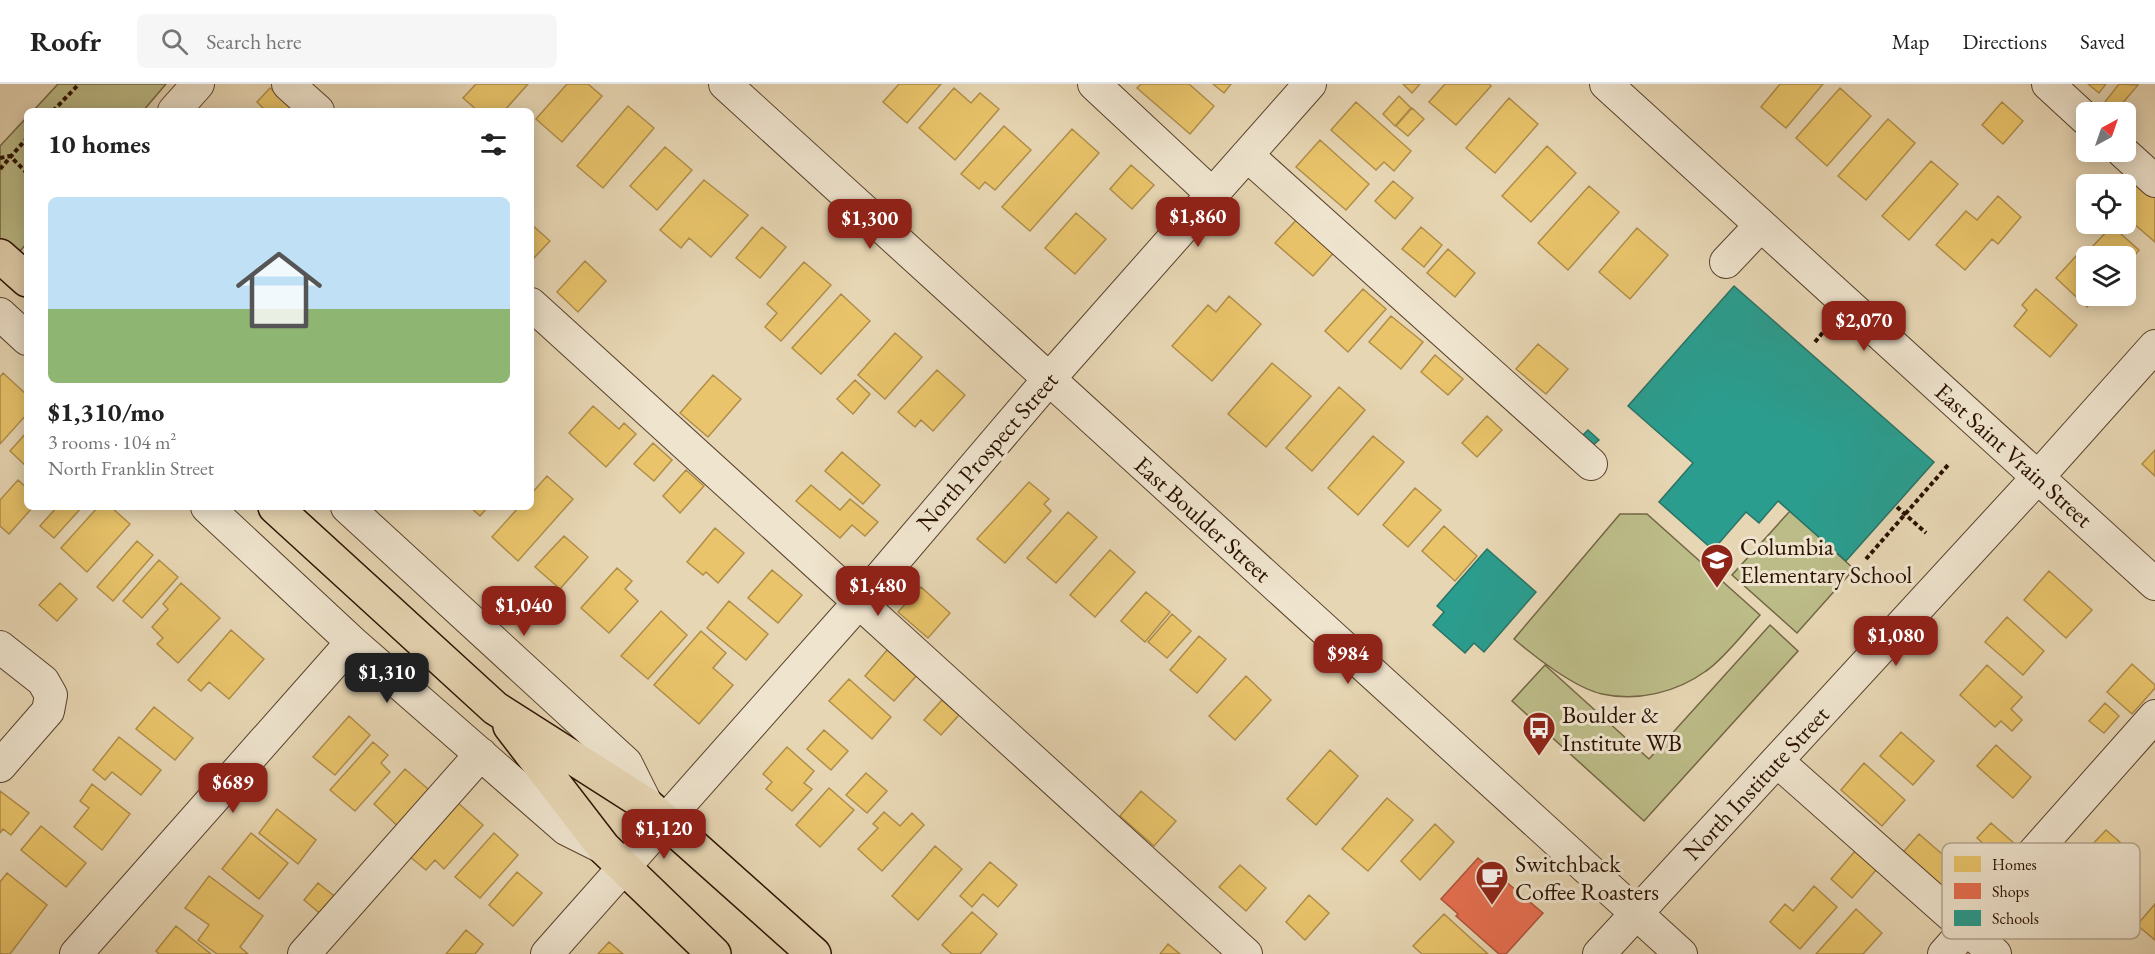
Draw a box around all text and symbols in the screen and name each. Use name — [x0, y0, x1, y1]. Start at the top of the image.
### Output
search box — [137, 14, 557, 68]
text: Roofr — [30, 23, 101, 59]
icon: search — [158, 25, 191, 58]
text: Search here — [206, 27, 302, 56]
text: Map — [1892, 28, 1929, 55]
text: Directions — [1962, 28, 2047, 55]
text: Saved — [2080, 28, 2125, 55]
north arrow — [2076, 102, 2136, 162]
map controls — [2076, 102, 2136, 306]
text: 10 homes — [48, 127, 150, 161]
icon: filters — [477, 128, 510, 161]
button: locate — [2076, 174, 2136, 234]
pin: $1,860 — [1149, 197, 1247, 248]
pin: $1,300 — [821, 199, 919, 250]
text: $1,860 — [1170, 203, 1226, 229]
text: $1,300 — [842, 205, 898, 231]
icon: home — [225, 236, 333, 344]
button: layers — [2076, 246, 2136, 306]
pin: $2,070 — [1815, 301, 1913, 352]
text: $2,070 — [1836, 307, 1892, 333]
street label: North Prospect Street — [909, 365, 1065, 537]
street label: East Saint Vrain Street — [1929, 376, 2100, 534]
text: $1,310/mo — [48, 395, 164, 429]
text: 3 rooms · 104 m² — [48, 429, 176, 455]
street label: East Boulder Street — [1128, 449, 1278, 589]
text: North Franklin Street — [48, 455, 214, 481]
place label: Columbia Elementary School — [1740, 531, 1912, 590]
school or university icon: Columbia Elementary School — [1699, 542, 1735, 589]
pin: $1,480 — [829, 566, 927, 617]
text: $1,480 — [850, 572, 906, 598]
pin: $1,040 — [475, 586, 573, 637]
text: $1,040 — [496, 592, 552, 618]
pin: $1,080 — [1847, 616, 1945, 667]
text: $1,080 — [1868, 622, 1924, 648]
pin: $984 — [1312, 634, 1384, 685]
text: $984 — [1328, 640, 1368, 666]
pin: $1,310 — [338, 653, 436, 704]
text: $1,310 — [359, 659, 415, 685]
place label: Boulder & Institute WB — [1562, 699, 1682, 758]
street label: North Institute Street — [1676, 699, 1836, 867]
bus stop icon: Boulder & Institute WB — [1521, 710, 1557, 757]
pin: $689 — [197, 763, 269, 814]
text: $689 — [213, 769, 253, 795]
pin: $1,120 — [615, 809, 713, 860]
text: $1,120 — [636, 815, 692, 841]
legend — [1942, 843, 2140, 939]
place label: Switchback Coffee Roasters — [1515, 848, 1659, 907]
text: Homes — [1992, 854, 2037, 875]
cafe icon: Switchback Coffee Roasters — [1474, 859, 1510, 906]
text: Shops — [1992, 881, 2029, 902]
text: Schools — [1992, 908, 2039, 929]

